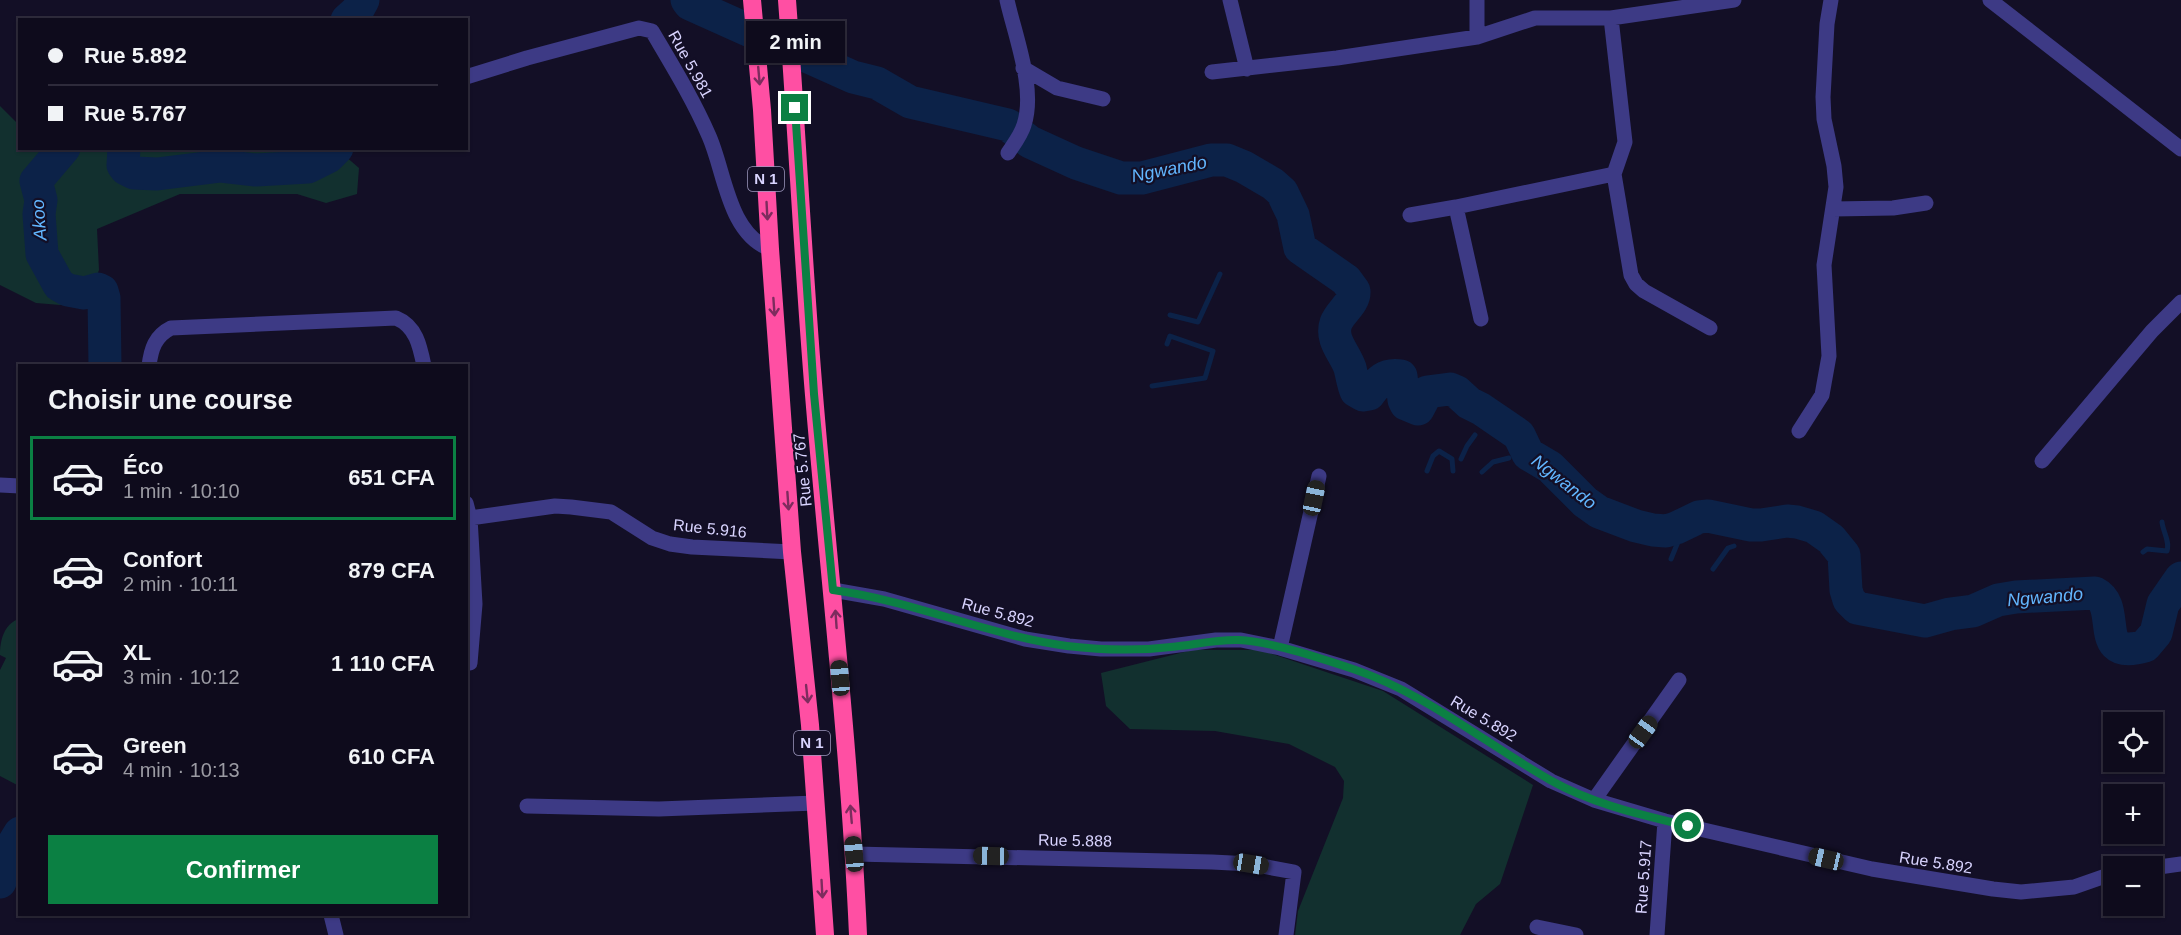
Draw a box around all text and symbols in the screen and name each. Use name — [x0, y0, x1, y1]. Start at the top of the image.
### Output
callout: 2 min — [746, 21, 844, 63]
street label: Rue 5.981 — [665, 28, 716, 101]
text: 2 min — [769, 31, 822, 53]
text: Rue 5.892 — [84, 43, 187, 68]
one-way arrow — [754, 66, 765, 86]
route end — [781, 94, 808, 121]
text: Rue 5.767 — [84, 101, 187, 126]
water label: Ngwando — [1130, 152, 1208, 186]
road number: N 1 — [748, 167, 784, 191]
water label: Akoo — [28, 199, 50, 242]
one-way arrow — [762, 200, 773, 220]
one-way arrow — [769, 296, 780, 316]
text: Choisir une course — [48, 385, 293, 415]
street label: Rue 5.767 — [790, 432, 815, 508]
icon: car — [51, 451, 105, 505]
water label: Ngwando — [1528, 451, 1600, 513]
text: Éco — [123, 454, 163, 479]
text: 651 CFA — [348, 465, 435, 490]
car — [1301, 479, 1327, 517]
text: 1 min · 10:10 — [123, 480, 240, 502]
one-way arrow — [783, 491, 794, 511]
street label: Rue 5.916 — [672, 516, 748, 541]
icon: car — [51, 544, 105, 598]
text: Confort — [123, 547, 202, 572]
text: 879 CFA — [348, 558, 435, 583]
text: 2 min · 10:11 — [123, 573, 238, 595]
water label: Ngwando — [2006, 584, 2084, 610]
street label: Rue 5.892 — [960, 595, 1036, 630]
one-way arrow — [830, 610, 841, 630]
icon: car — [51, 637, 105, 691]
text: XL — [123, 640, 151, 665]
text: 1 110 CFA — [331, 651, 435, 676]
car — [829, 659, 851, 697]
text: 3 min · 10:12 — [123, 666, 240, 688]
one-way arrow — [802, 684, 813, 704]
street label: Rue 5.892 — [1448, 692, 1520, 745]
car — [1625, 712, 1661, 752]
map controls — [2103, 712, 2163, 916]
button: locate — [2103, 712, 2163, 772]
icon: car — [51, 730, 105, 784]
road number: N 1 — [794, 731, 830, 755]
text: Green — [123, 733, 187, 758]
text: 610 CFA — [348, 744, 435, 769]
text: 4 min · 10:13 — [123, 759, 240, 781]
button: + — [2103, 784, 2163, 844]
one-way arrow — [845, 804, 856, 824]
route start — [1674, 812, 1701, 839]
street label: Rue 5.888 — [1038, 831, 1112, 850]
button: Confirmer — [48, 835, 438, 904]
car — [843, 835, 865, 873]
street label: Rue 5.917 — [1632, 840, 1655, 914]
car — [1806, 846, 1846, 872]
car — [973, 847, 1009, 865]
street label: Rue 5.892 — [1898, 848, 1974, 877]
car — [1232, 852, 1270, 876]
button: − — [2103, 856, 2163, 916]
one-way arrow — [817, 878, 828, 898]

